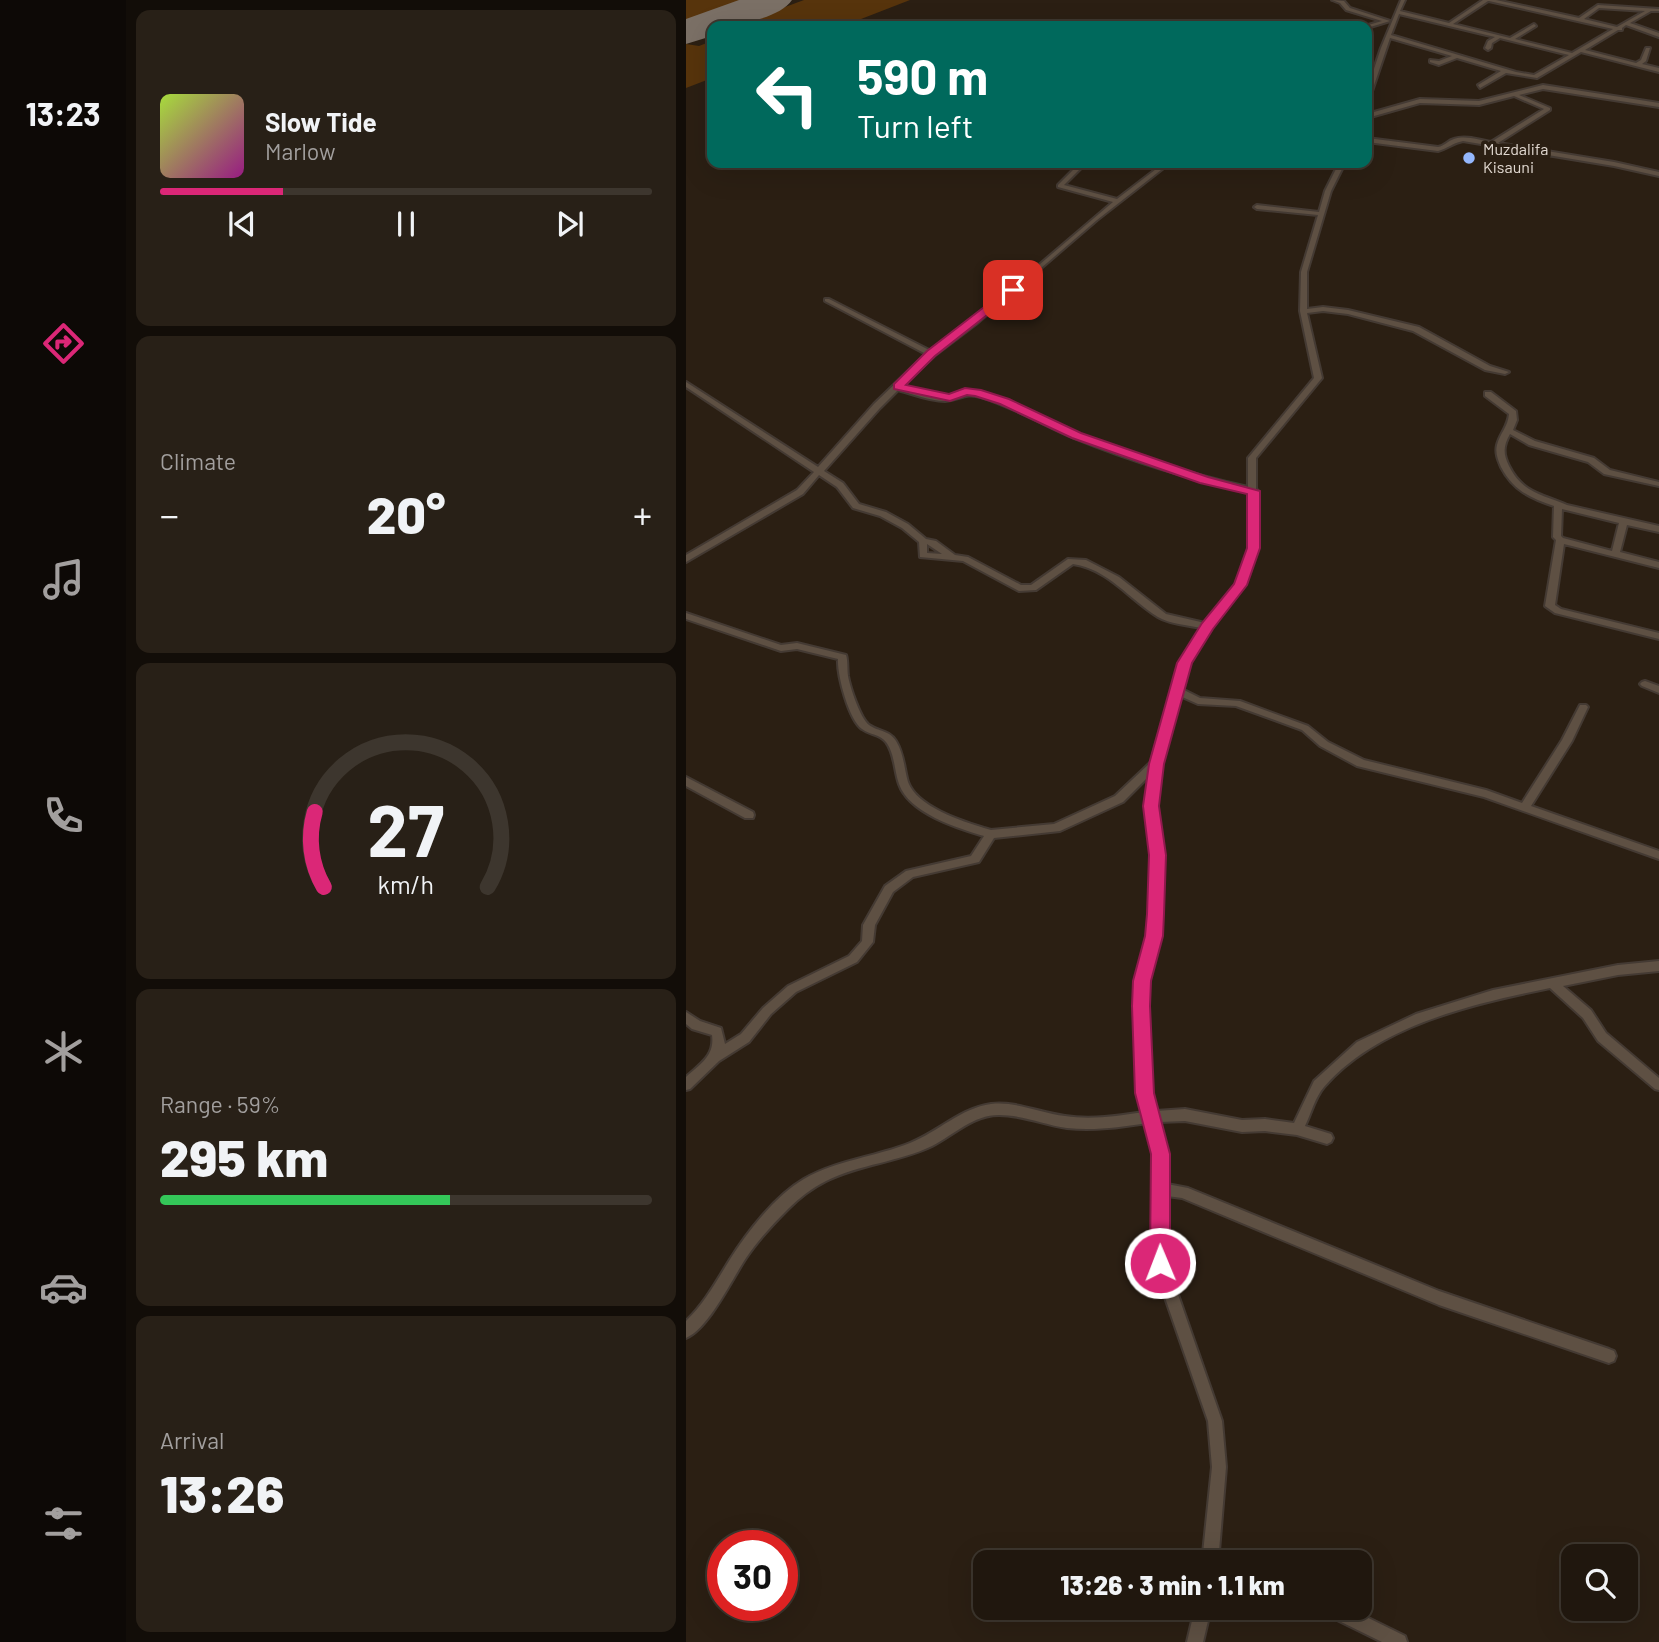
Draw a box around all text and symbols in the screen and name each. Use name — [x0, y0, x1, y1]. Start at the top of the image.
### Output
text: 590 m — [857, 46, 988, 105]
icon: left — [742, 49, 833, 140]
text: 13:23 — [25, 94, 101, 132]
text: Slow Tide — [265, 106, 377, 137]
text: Turn left — [857, 106, 974, 144]
text: Marlow — [265, 137, 336, 165]
place label: Muzdalifa Kisauni — [1483, 139, 1548, 176]
marker: Muzdalifa Kisauni — [1461, 150, 1477, 166]
icon: previous — [223, 205, 261, 243]
icon: pause — [387, 205, 425, 243]
icon: next — [551, 205, 589, 243]
pin — [983, 260, 1043, 320]
icon: arrive — [994, 271, 1032, 309]
icon: directions — [39, 319, 88, 368]
text: Climate — [160, 447, 236, 475]
text: 20° — [367, 482, 445, 544]
text: − — [160, 491, 179, 537]
text: + — [633, 491, 652, 537]
icon: music — [39, 555, 88, 604]
text: 27 — [368, 784, 444, 872]
icon: phone — [39, 791, 88, 840]
text: km/h — [378, 869, 434, 899]
icon: climate — [39, 1027, 88, 1076]
text: Range · 59% — [160, 1090, 280, 1118]
text: 295 km — [160, 1125, 328, 1187]
position arrow — [1123, 1226, 1197, 1300]
icon: car — [39, 1263, 88, 1312]
text: Arrival — [160, 1426, 224, 1454]
text: 13:26 — [160, 1461, 284, 1523]
icon: filters — [39, 1499, 88, 1548]
speed limit sign: 30 — [707, 1530, 798, 1621]
map controls — [1561, 1544, 1638, 1621]
button: search — [1561, 1544, 1638, 1621]
text: 13:26 · 3 min · 1.1 km — [1060, 1569, 1285, 1600]

